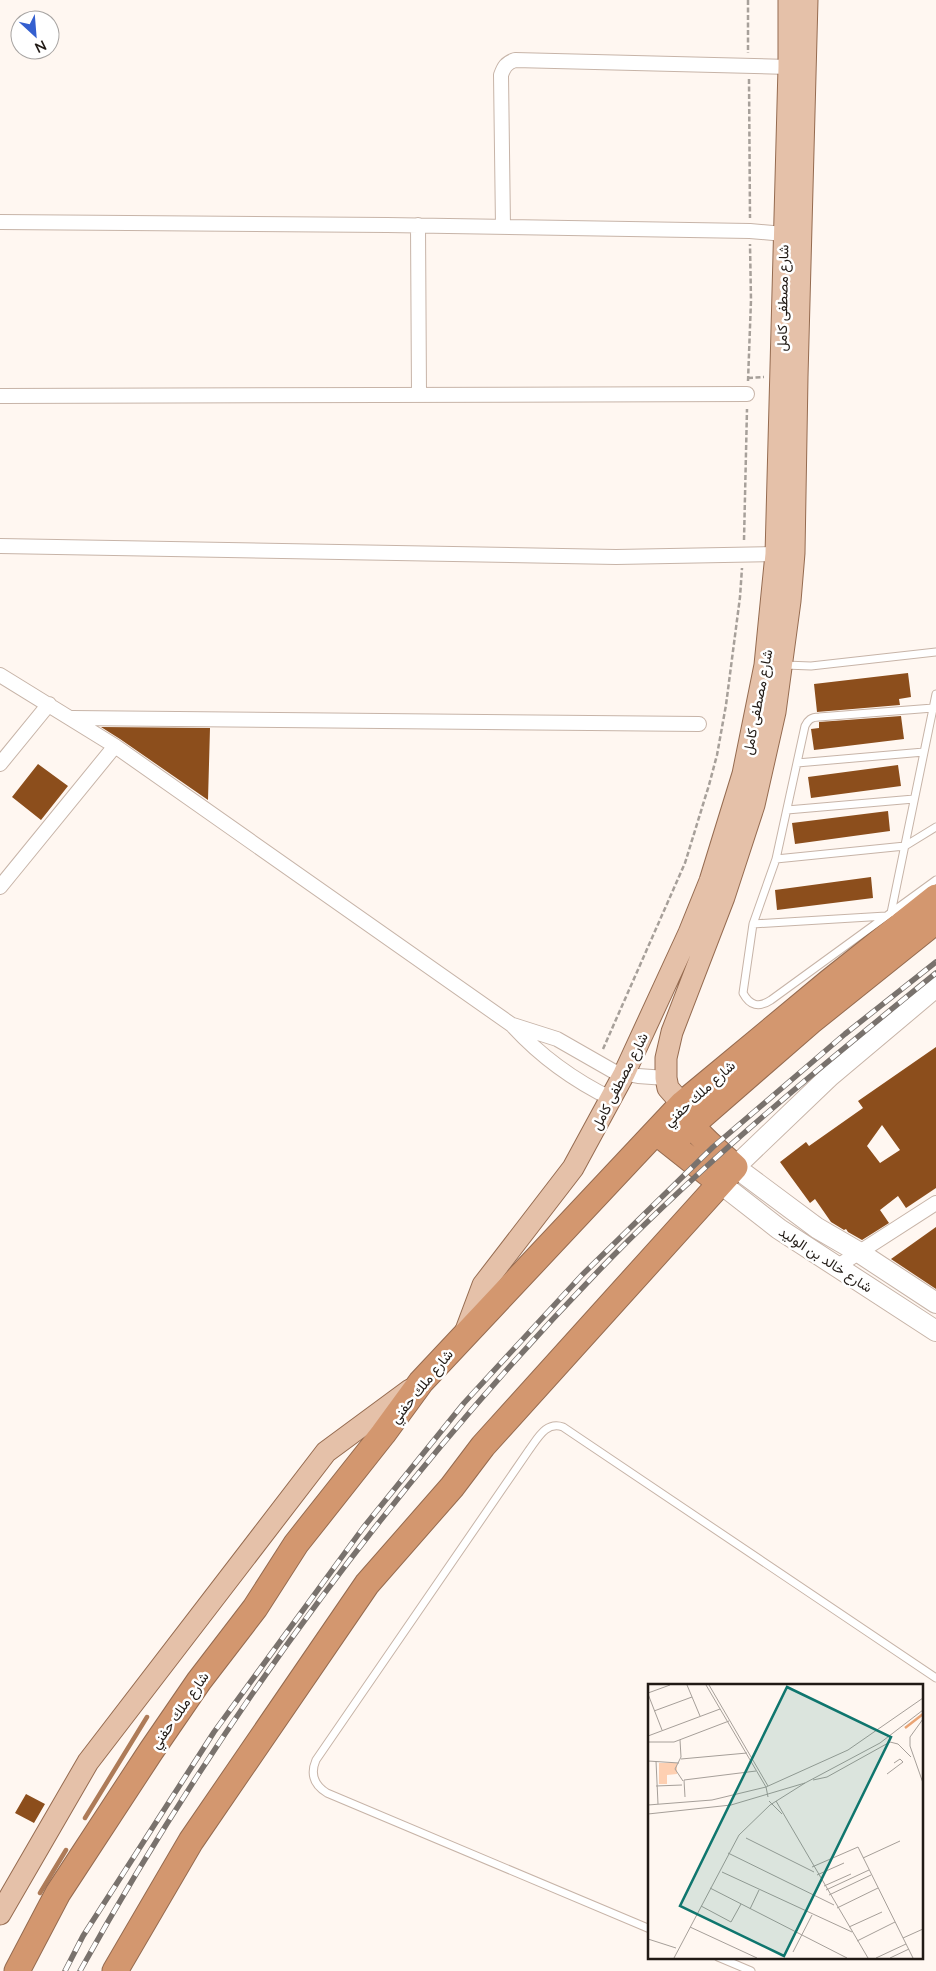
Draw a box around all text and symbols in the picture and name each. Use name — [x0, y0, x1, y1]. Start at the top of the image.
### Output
north arrow — [10, 10, 60, 60]
text: N — [32, 37, 49, 57]
street label: شارع مصطفى كامل — [773, 244, 794, 352]
street label: شارع مصطفى كامل — [738, 648, 779, 757]
street label: شارع مصطفى كامل — [587, 1029, 654, 1134]
street label: شارع ملك حفني — [660, 1057, 741, 1132]
street label: شارع خالد بن الوليد — [775, 1223, 876, 1298]
street label: شارع ملك حفني — [386, 1346, 459, 1429]
street label: شارع ملك حفني — [146, 1668, 215, 1754]
inset map — [648, 1684, 924, 1958]

